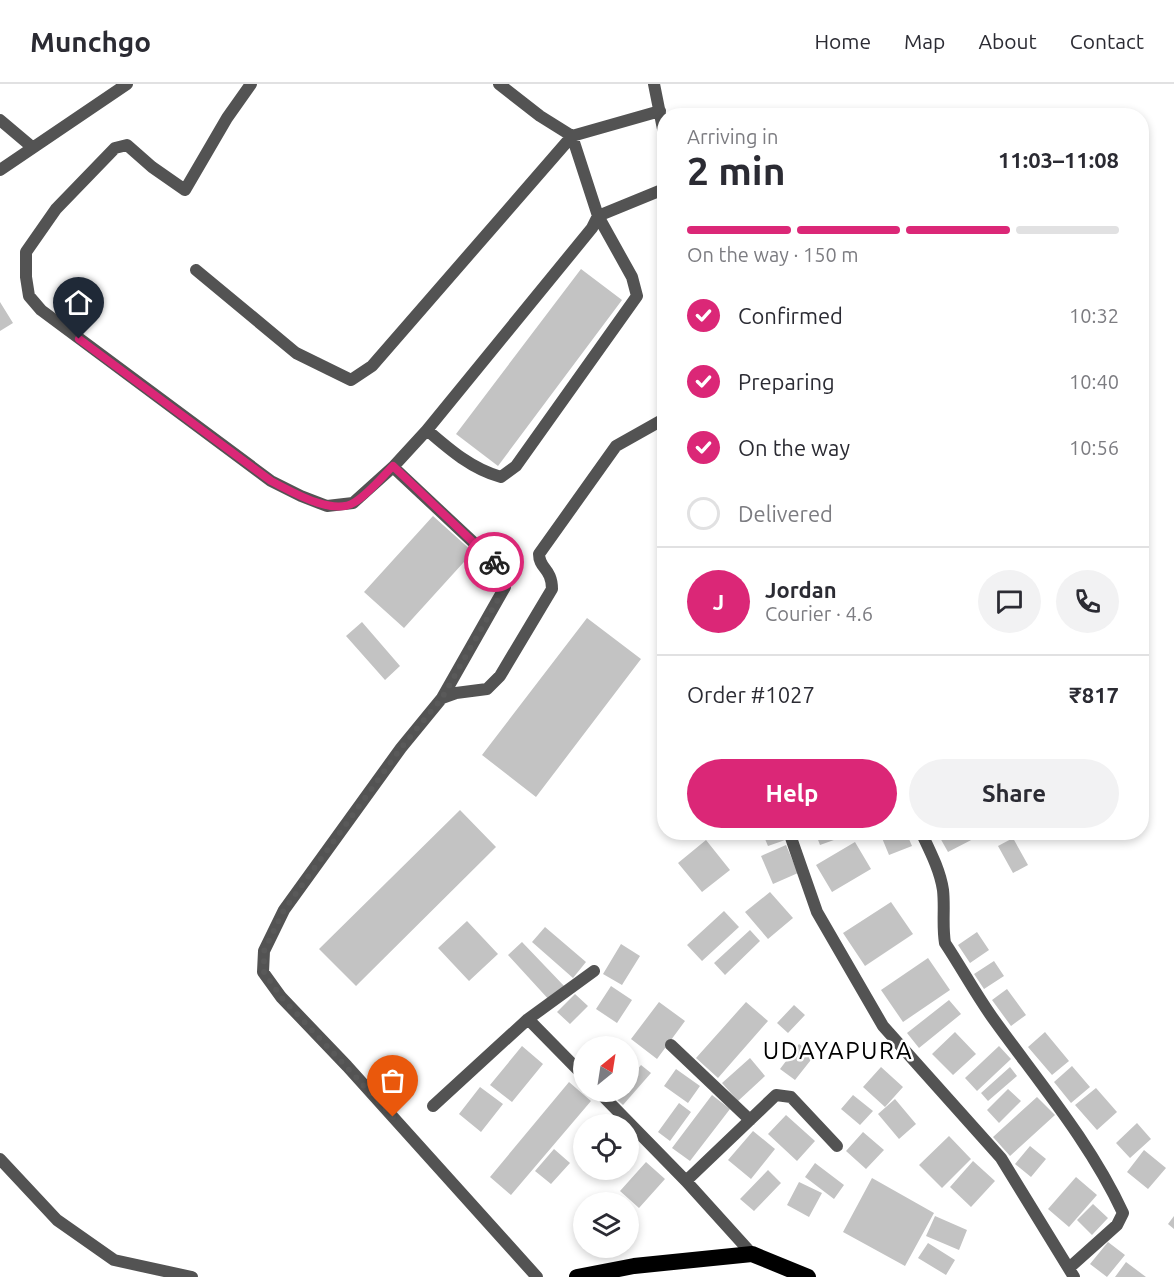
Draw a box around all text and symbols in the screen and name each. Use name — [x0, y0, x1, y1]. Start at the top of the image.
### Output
text: Munchgo — [30, 26, 151, 57]
text: Home — [814, 29, 871, 53]
text: Map — [904, 29, 945, 53]
text: About — [978, 29, 1037, 53]
text: Contact — [1070, 29, 1144, 53]
text: Arriving in — [687, 125, 778, 148]
text: 11:03–11:08 — [998, 147, 1119, 172]
text: 2 min — [687, 149, 786, 192]
text: On the way · 150 m — [687, 243, 859, 266]
pin — [53, 277, 104, 339]
icon: home — [62, 286, 95, 319]
icon: check — [687, 299, 720, 332]
text: Confirmed — [738, 303, 843, 328]
text: 10:32 — [1069, 304, 1119, 327]
icon: check — [687, 365, 720, 398]
text: Preparing — [738, 369, 835, 394]
text: 10:40 — [1069, 370, 1119, 393]
icon: check — [687, 431, 720, 464]
text: On the way — [738, 435, 850, 460]
text: 10:56 — [1069, 436, 1119, 459]
text: Delivered — [738, 501, 833, 526]
courier — [464, 532, 524, 592]
icon: bike — [478, 546, 511, 579]
button: chat — [978, 570, 1041, 633]
button: phone — [1056, 570, 1119, 633]
text: Jordan — [765, 577, 837, 602]
text: J — [713, 589, 724, 614]
text: Courier · 4.6 — [765, 602, 873, 625]
text: Order #1027 — [687, 682, 815, 707]
text: ₹817 — [1069, 682, 1119, 707]
button: Help — [687, 759, 897, 828]
button: Share — [909, 759, 1119, 828]
north arrow — [573, 1036, 639, 1102]
map controls — [573, 1036, 639, 1258]
district label: UDAYAPURA — [763, 1037, 913, 1064]
pin — [367, 1055, 418, 1117]
icon: bag — [376, 1064, 409, 1097]
button: locate — [573, 1114, 639, 1180]
button: layers — [573, 1192, 639, 1258]

